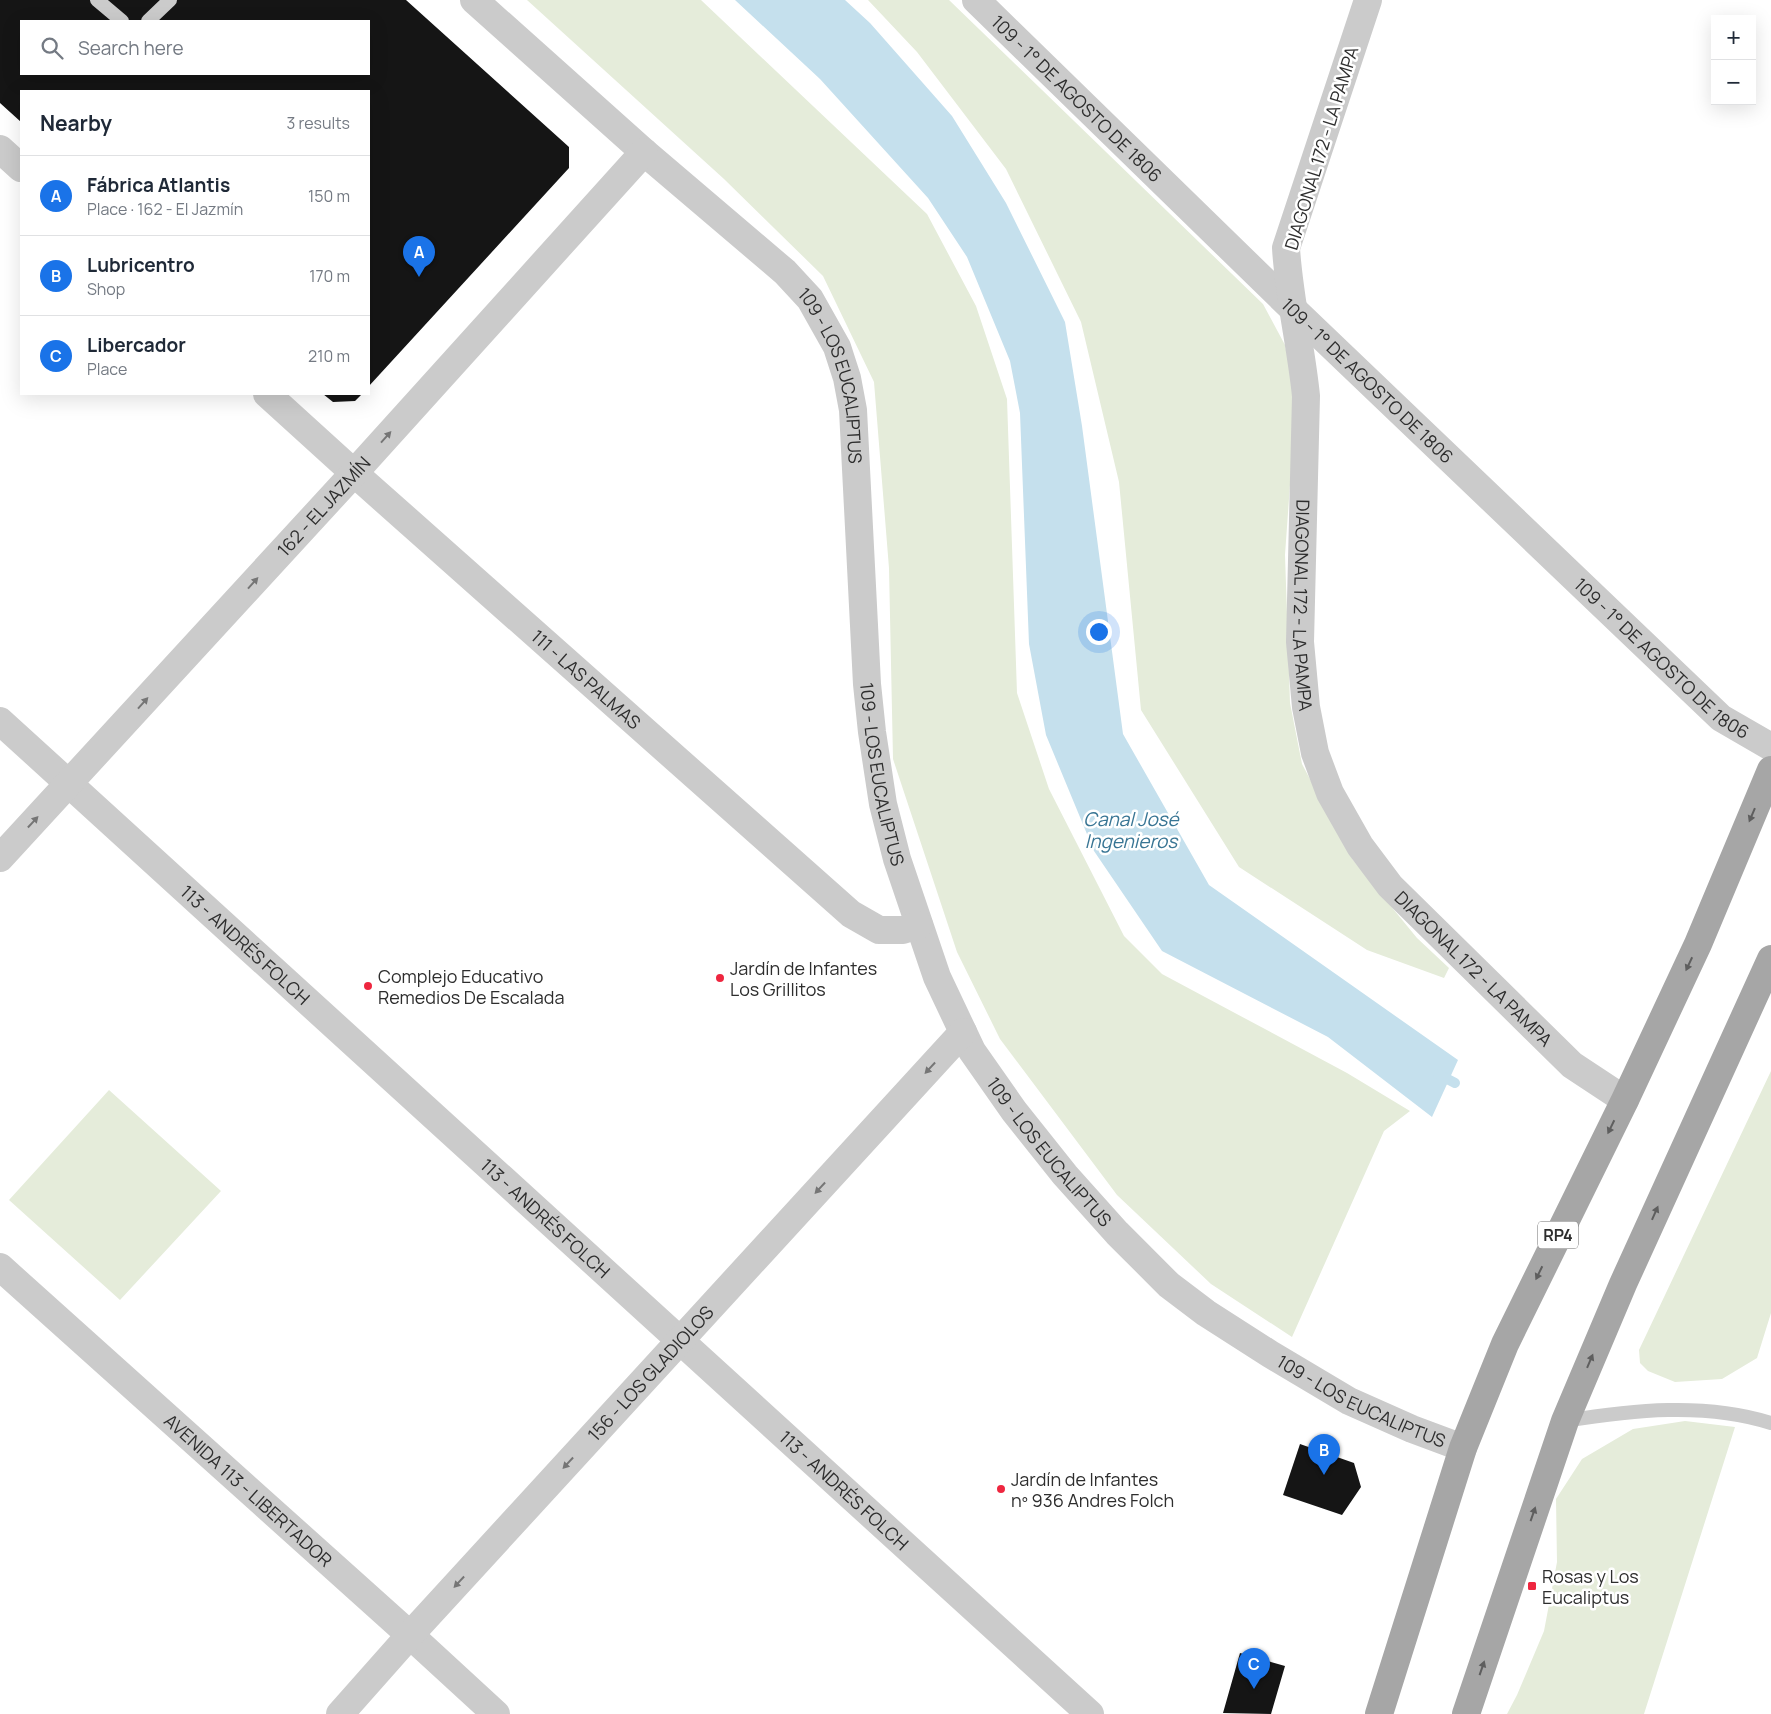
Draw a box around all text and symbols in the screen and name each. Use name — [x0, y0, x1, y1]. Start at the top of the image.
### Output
street label: 109 - 1° DE AGOSTO DE 1806 — [986, 10, 1168, 187]
map controls — [1711, 15, 1756, 105]
button: + — [1711, 15, 1756, 60]
search box — [20, 20, 370, 75]
icon: search — [38, 34, 66, 62]
text: Search here — [78, 35, 184, 61]
street label: DIAGONAL 172 - LA PAMPA — [1279, 43, 1364, 253]
button: − — [1711, 60, 1756, 105]
text: Nearby — [40, 109, 112, 137]
text: 3 results — [287, 112, 350, 134]
text: Fábrica Atlantis — [87, 172, 230, 198]
text: A — [51, 185, 61, 207]
text: 150 m — [308, 185, 350, 207]
text: Place · 162 - El Jazmín — [87, 198, 243, 220]
pin: A — [403, 236, 435, 277]
text: Lubricentro — [87, 252, 195, 278]
text: B — [51, 265, 61, 287]
text: 170 m — [309, 265, 350, 287]
text: Shop — [87, 278, 125, 300]
street label: 109 - LOS EUCALIPTUS — [793, 282, 868, 464]
street label: 109 - 1° DE AGOSTO DE 1806 — [1276, 292, 1459, 468]
text: Libercador — [87, 332, 186, 358]
text: C — [50, 345, 62, 367]
text: 210 m — [308, 345, 350, 367]
text: Place — [87, 358, 127, 380]
one-way arrow — [380, 432, 392, 444]
street label: 162 - EL JAZMÍN — [272, 451, 375, 561]
street label: DIAGONAL 172 - LA PAMPA — [1288, 499, 1318, 713]
street label: 109 - 1° DE AGOSTO DE 1806 — [1569, 572, 1754, 744]
one-way arrow — [247, 578, 259, 590]
your location — [1086, 619, 1112, 645]
street label: 111 - LAS PALMAS — [526, 624, 646, 734]
street label: 109 - LOS EUCALIPTUS — [855, 681, 910, 869]
one-way arrow — [138, 697, 149, 709]
water label: Canal José Ingenieros — [1083, 806, 1181, 854]
one-way arrow — [1748, 808, 1756, 822]
one-way arrow — [27, 817, 39, 829]
street label: 113 - ANDRÉS FOLCH — [176, 879, 315, 1010]
street label: DIAGONAL 172 - LA PAMPA — [1390, 886, 1558, 1052]
place label: Jardín de Infantes Los Grillitos — [730, 956, 877, 1001]
one-way arrow — [1685, 957, 1693, 972]
place label: Complejo Educativo Remedios De Escalada — [378, 964, 565, 1009]
marker: Jardín de Infantes Los Grillitos — [714, 972, 726, 984]
marker: Complejo Educativo Remedios De Escalada — [362, 980, 374, 992]
one-way arrow — [924, 1062, 936, 1074]
street label: 109 - LOS EUCALIPTUS — [982, 1072, 1117, 1231]
one-way arrow — [1607, 1120, 1615, 1134]
street label: 113 - ANDRÉS FOLCH — [476, 1153, 615, 1283]
one-way arrow — [814, 1182, 826, 1194]
one-way arrow — [1651, 1205, 1659, 1220]
road number: RP4 — [1538, 1222, 1578, 1248]
one-way arrow — [1535, 1265, 1543, 1280]
street label: 156 - LOS GLADIOLOS — [582, 1300, 718, 1446]
street label: 109 - LOS EUCALIPTUS — [1273, 1349, 1449, 1453]
one-way arrow — [1586, 1354, 1594, 1368]
street label: AVENIDA 113 - LIBERTADOR — [160, 1408, 338, 1572]
street label: 113 - ANDRÉS FOLCH — [774, 1425, 914, 1555]
pin: B — [1308, 1434, 1340, 1475]
one-way arrow — [563, 1456, 574, 1469]
place label: Jardín de Infantes nº 936 Andres Folch — [1011, 1467, 1174, 1512]
marker: Jardín de Infantes nº 936 Andres Folch — [995, 1483, 1007, 1495]
one-way arrow — [1530, 1506, 1538, 1521]
place label: Rosas y Los Eucaliptus — [1542, 1564, 1639, 1609]
one-way arrow — [453, 1576, 465, 1588]
marker: Rosas y Los Eucaliptus — [1526, 1580, 1538, 1592]
pin: C — [1238, 1648, 1270, 1689]
one-way arrow — [1478, 1660, 1486, 1675]

